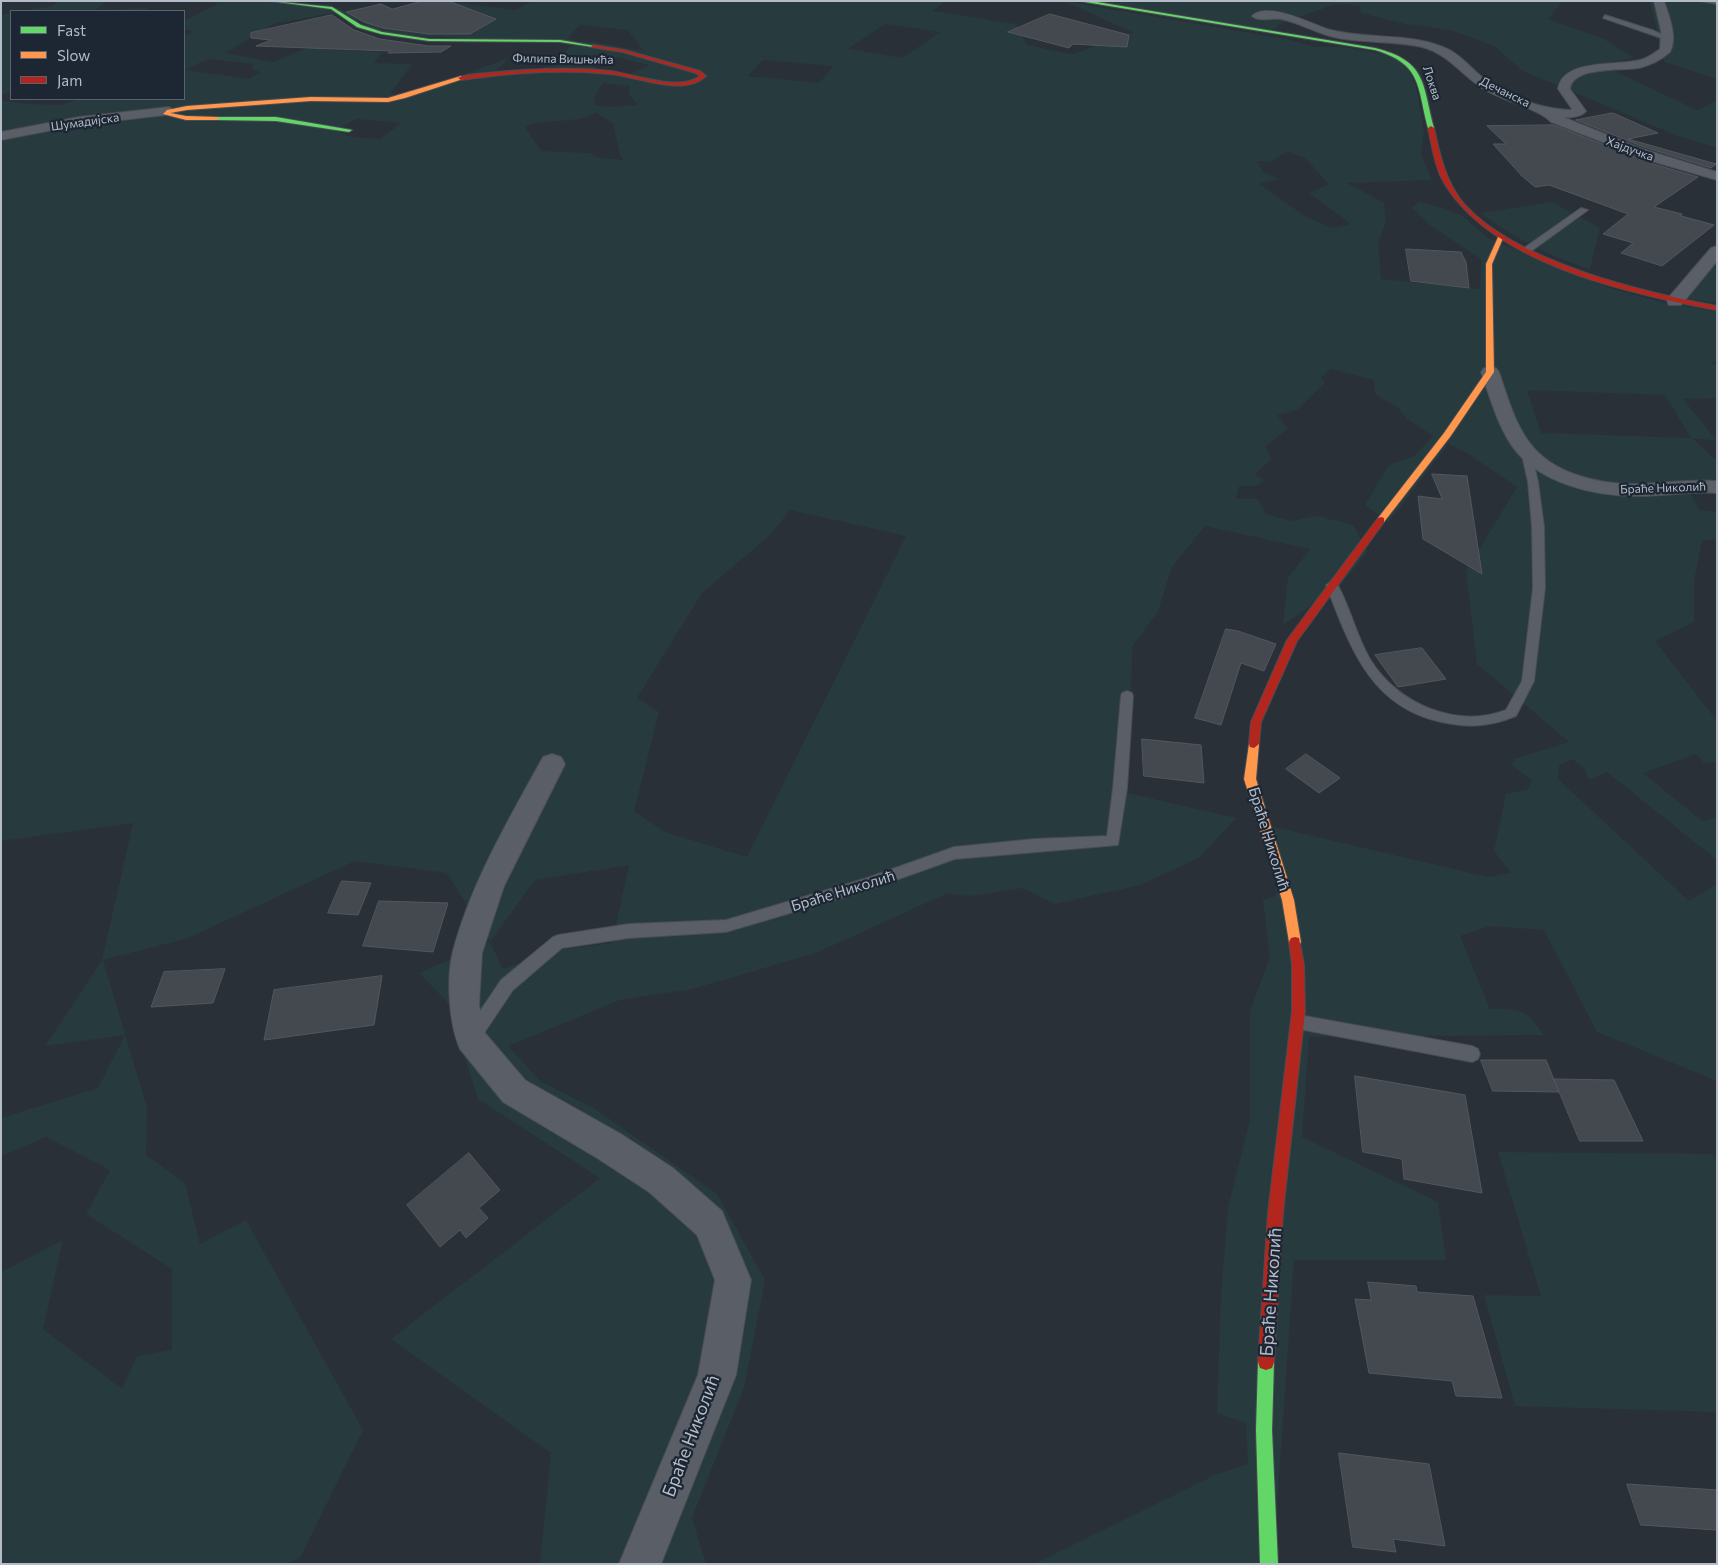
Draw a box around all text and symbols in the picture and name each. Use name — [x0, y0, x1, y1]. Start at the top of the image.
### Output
legend — [10, 10, 185, 100]
text: Fast — [57, 21, 86, 39]
text: Slow — [57, 46, 90, 64]
street label: Филипа Вишњића — [512, 51, 614, 67]
street label: Локва — [1420, 64, 1444, 102]
text: Jam — [57, 71, 82, 89]
street label: Дечанска — [1478, 74, 1532, 110]
street label: Шумадијска — [50, 110, 120, 134]
street label: Хајдучка — [1604, 134, 1656, 164]
street label: Браће Николић — [1620, 479, 1706, 497]
street label: Браће Николић — [1245, 785, 1293, 893]
street label: Браће Николић — [789, 867, 897, 915]
street label: Браће Николић — [1256, 1227, 1286, 1357]
street label: Браће Николић — [658, 1372, 724, 1500]

